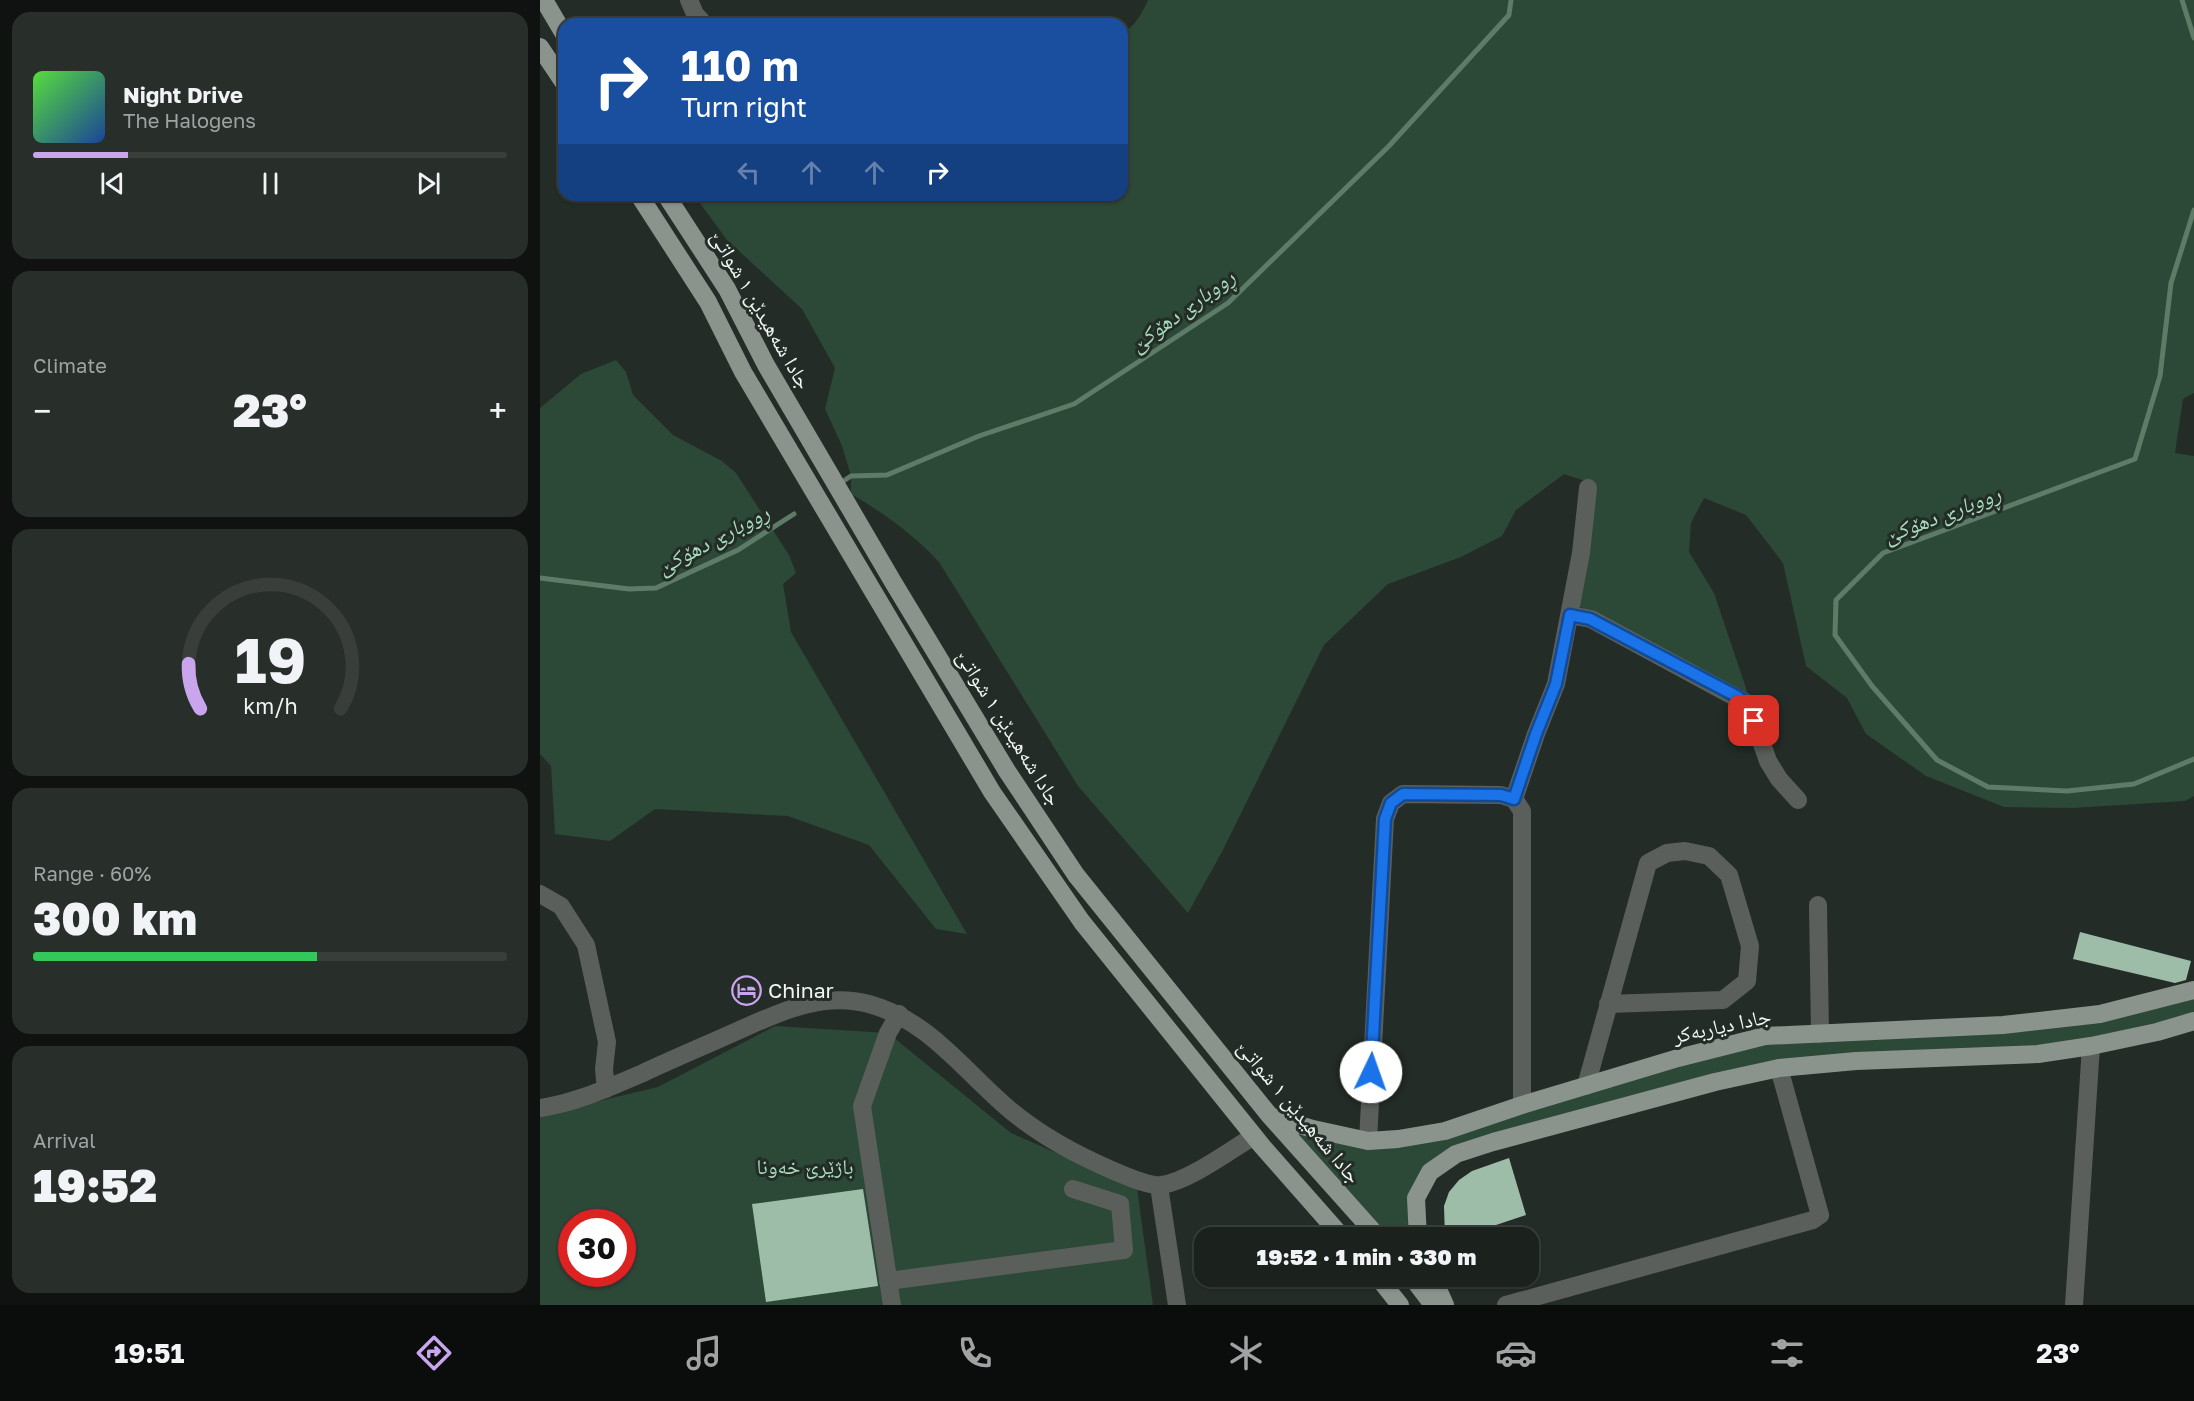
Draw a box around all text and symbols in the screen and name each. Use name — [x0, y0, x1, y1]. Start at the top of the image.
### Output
text: 110 m — [681, 40, 799, 90]
icon: right — [582, 42, 660, 120]
text: Night Drive — [123, 81, 243, 108]
text: Turn right — [681, 91, 807, 123]
text: The Halogens — [123, 108, 256, 132]
icon: left — [732, 156, 765, 189]
icon: ahead — [795, 156, 828, 189]
icon: ahead — [858, 156, 891, 189]
icon: right — [921, 156, 954, 189]
icon: previous — [96, 167, 129, 200]
icon: pause — [254, 167, 287, 200]
icon: next — [412, 167, 445, 200]
street label: جادا شەهیدێن ١ شواتێ — [705, 226, 818, 394]
water label: ڕووبارێ دهۆكێ — [1124, 262, 1242, 360]
text: Climate — [33, 353, 107, 377]
text: 23° — [233, 383, 307, 437]
text: − — [33, 391, 51, 430]
text: + — [489, 391, 507, 430]
water label: ڕووبارێ دهۆكێ — [1880, 479, 2006, 553]
water label: ڕووبارێ دهۆكێ — [652, 498, 776, 584]
text: 19 — [234, 623, 306, 698]
street label: جادا شەهیدێن ١ شواتێ — [951, 645, 1068, 811]
text: km/h — [243, 694, 297, 720]
pin — [1728, 695, 1779, 746]
icon: arrive — [1737, 704, 1770, 737]
text: Range · 60% — [33, 861, 151, 885]
text: 300 km — [33, 891, 197, 945]
hotel icon: Chinar — [731, 975, 763, 1007]
place label: Chinar — [768, 977, 834, 1003]
street label: جادا دیاربه‌كر — [1669, 1002, 1773, 1048]
street label: جادا شەهیدێن ١ شواتێ — [1232, 1035, 1367, 1189]
position arrow — [1339, 1040, 1403, 1104]
text: Arrival — [33, 1128, 96, 1152]
park label: باژێرێ خه‌ونا — [757, 1153, 853, 1179]
text: 19:52 — [33, 1158, 157, 1212]
speed limit sign: 30 — [558, 1209, 636, 1287]
text: 19:52 · 1 min · 330 m — [1257, 1243, 1476, 1270]
icon: directions — [413, 1332, 455, 1374]
icon: music — [683, 1332, 725, 1374]
icon: phone — [954, 1332, 996, 1374]
icon: climate — [1225, 1332, 1267, 1374]
icon: car — [1495, 1332, 1537, 1374]
icon: filters — [1766, 1332, 1808, 1374]
text: 19:51 — [114, 1337, 184, 1369]
text: 23° — [2036, 1337, 2080, 1369]

